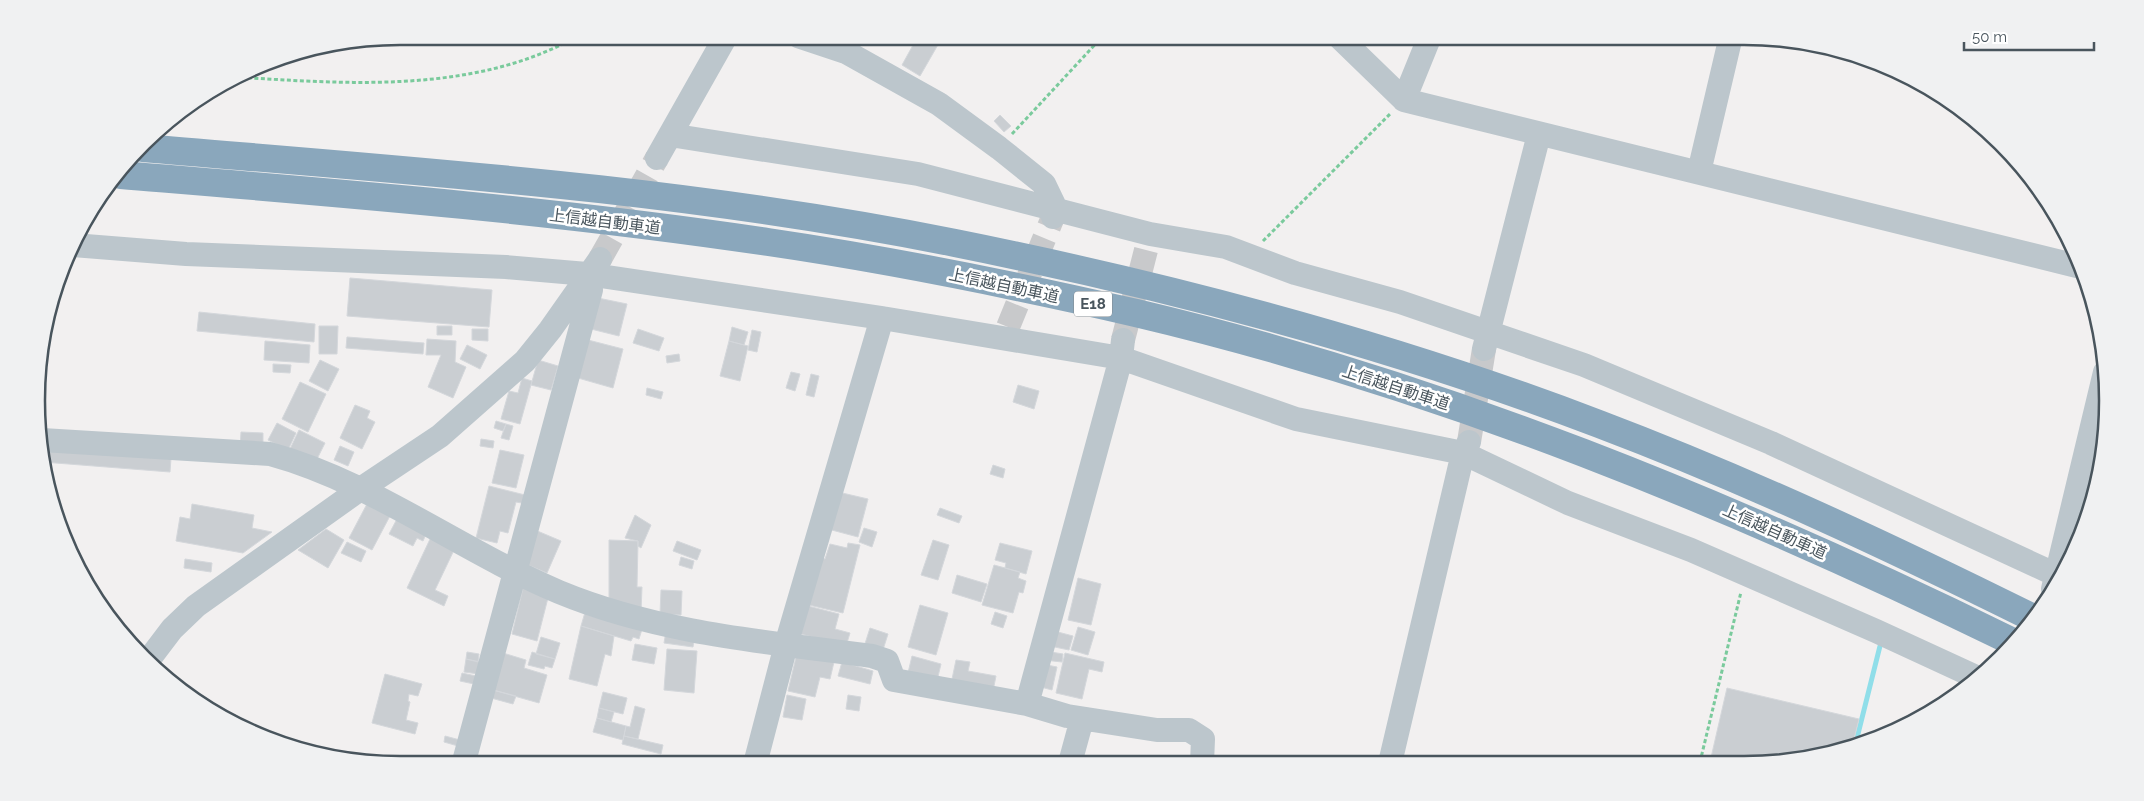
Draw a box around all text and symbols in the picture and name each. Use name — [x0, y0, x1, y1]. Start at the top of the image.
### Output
scale bar — [1964, 20, 2094, 52]
text: 50 m — [1972, 28, 2007, 46]
street label: 上信越自動車道 — [548, 205, 662, 238]
street label: 上信越自動車道 — [947, 265, 1061, 306]
road number: E18 — [1074, 292, 1112, 316]
street label: 上信越自動車道 — [1340, 361, 1452, 414]
street label: 上信越自動車道 — [1720, 500, 1830, 563]

